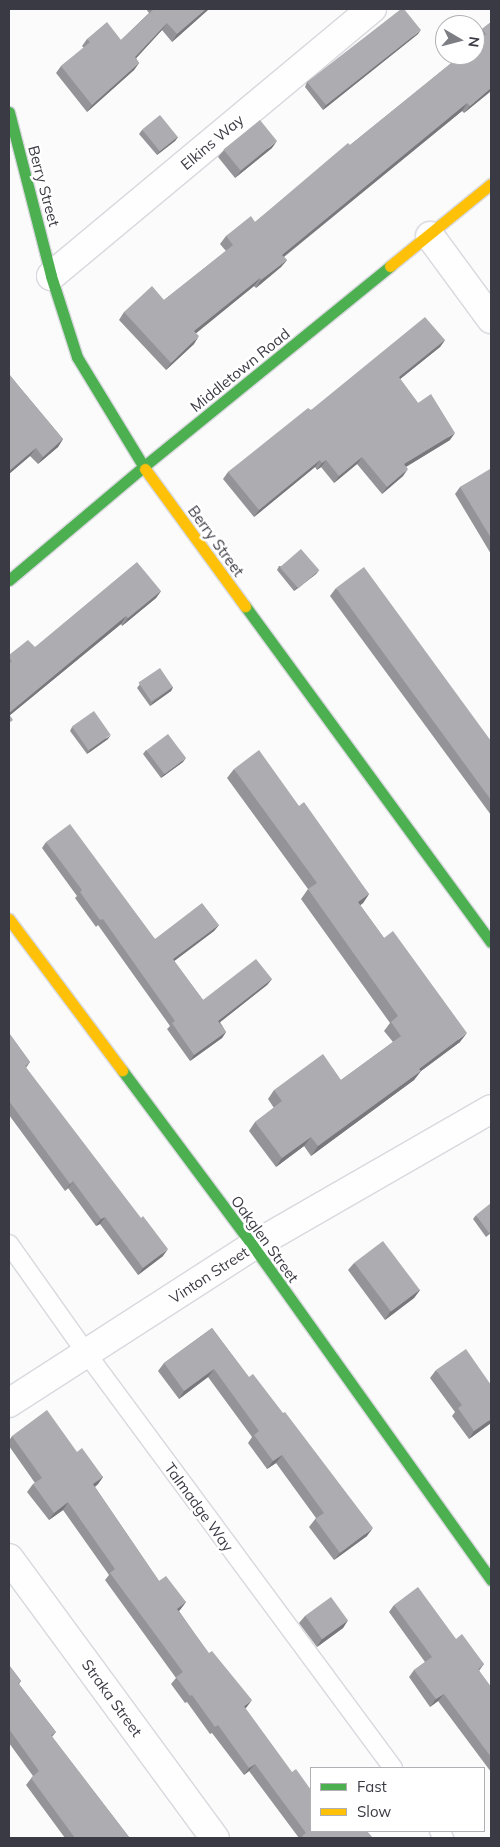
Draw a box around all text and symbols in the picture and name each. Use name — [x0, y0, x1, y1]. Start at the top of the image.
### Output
north arrow — [435, 15, 485, 65]
text: N — [464, 35, 484, 48]
street label: Elkins Way — [177, 111, 247, 173]
street label: Berry Street — [25, 144, 63, 228]
street label: Middletown Road — [187, 325, 293, 415]
street label: Berry Street — [184, 502, 248, 580]
street label: Oakglen Street — [227, 1192, 303, 1286]
street label: Vinton Street — [166, 1243, 252, 1307]
street label: Talmadge Way — [161, 1459, 237, 1555]
street label: Straka Street — [78, 1656, 146, 1740]
legend — [310, 1767, 485, 1832]
text: Fast — [357, 1777, 387, 1796]
text: Slow — [357, 1802, 391, 1821]

